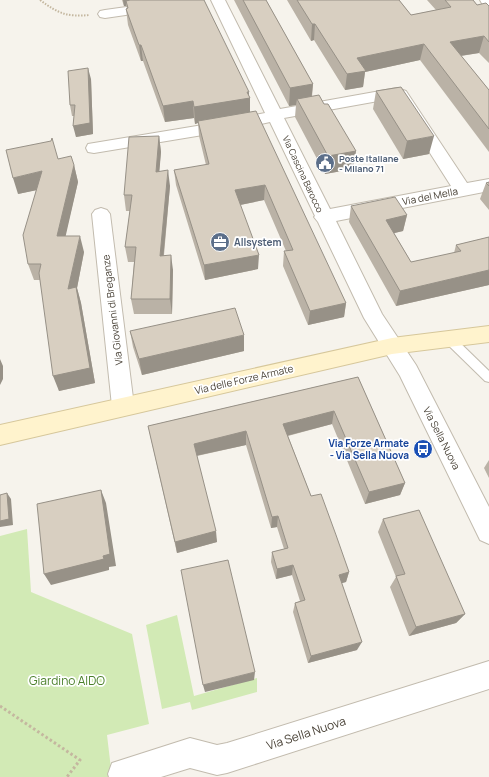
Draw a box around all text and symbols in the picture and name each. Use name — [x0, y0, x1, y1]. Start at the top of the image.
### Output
street label: Via Cascina Barocco — [279, 133, 327, 215]
public building icon: Poste Italiane - Milano 71 — [314, 152, 336, 174]
place label: Poste Italiane - Milano 71 — [339, 152, 399, 175]
street label: Via del Mella — [401, 184, 459, 208]
office icon: Allsystem — [209, 231, 231, 253]
place label: Allsystem — [234, 235, 281, 249]
street label: Via Giovanni di Breganze — [98, 254, 126, 366]
street label: Via delle Forze Armate — [193, 361, 295, 397]
street label: Via Sella Nuova — [420, 404, 464, 472]
place label: Via Forze Armate - Via Sella Nuova — [328, 436, 409, 462]
bus stop icon: Via Forze Armate - Via Sella Nuova — [412, 438, 434, 460]
park label: Giardino AIDO — [29, 672, 105, 689]
street label: Via Sella Nuova — [264, 712, 348, 754]

